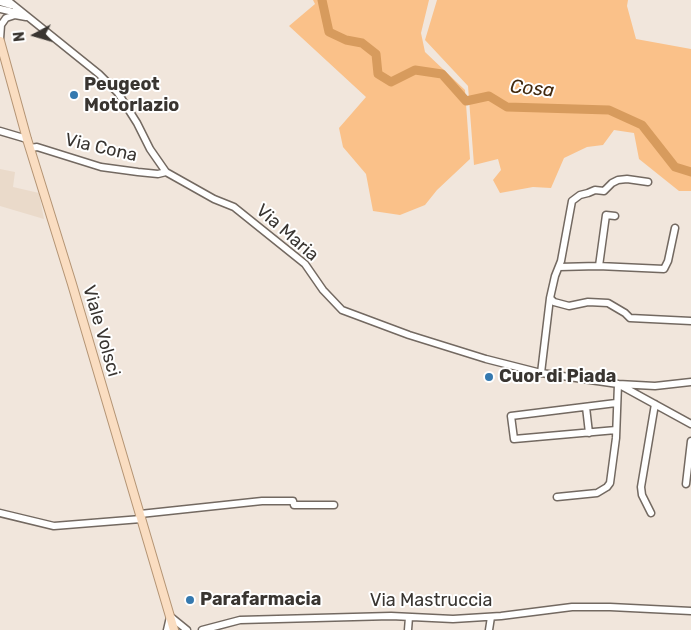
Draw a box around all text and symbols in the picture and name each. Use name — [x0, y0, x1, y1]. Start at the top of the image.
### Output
north arrow — [10, 10, 60, 60]
text: N — [11, 31, 29, 43]
place label: Peugeot Motorlazio — [84, 74, 179, 116]
water label: Cosa — [509, 75, 555, 103]
marker: Peugeot Motorlazio — [68, 89, 80, 101]
street label: Via Cona — [63, 129, 139, 167]
street label: Via Maria — [251, 200, 323, 266]
street label: Viale Volsci — [78, 283, 124, 379]
place label: Cuor di Piada — [499, 366, 616, 388]
marker: Cuor di Piada — [483, 371, 495, 383]
place label: Parafarmacia — [200, 589, 321, 611]
street label: Via Mastruccia — [370, 590, 492, 612]
marker: Parafarmacia — [184, 594, 196, 606]

